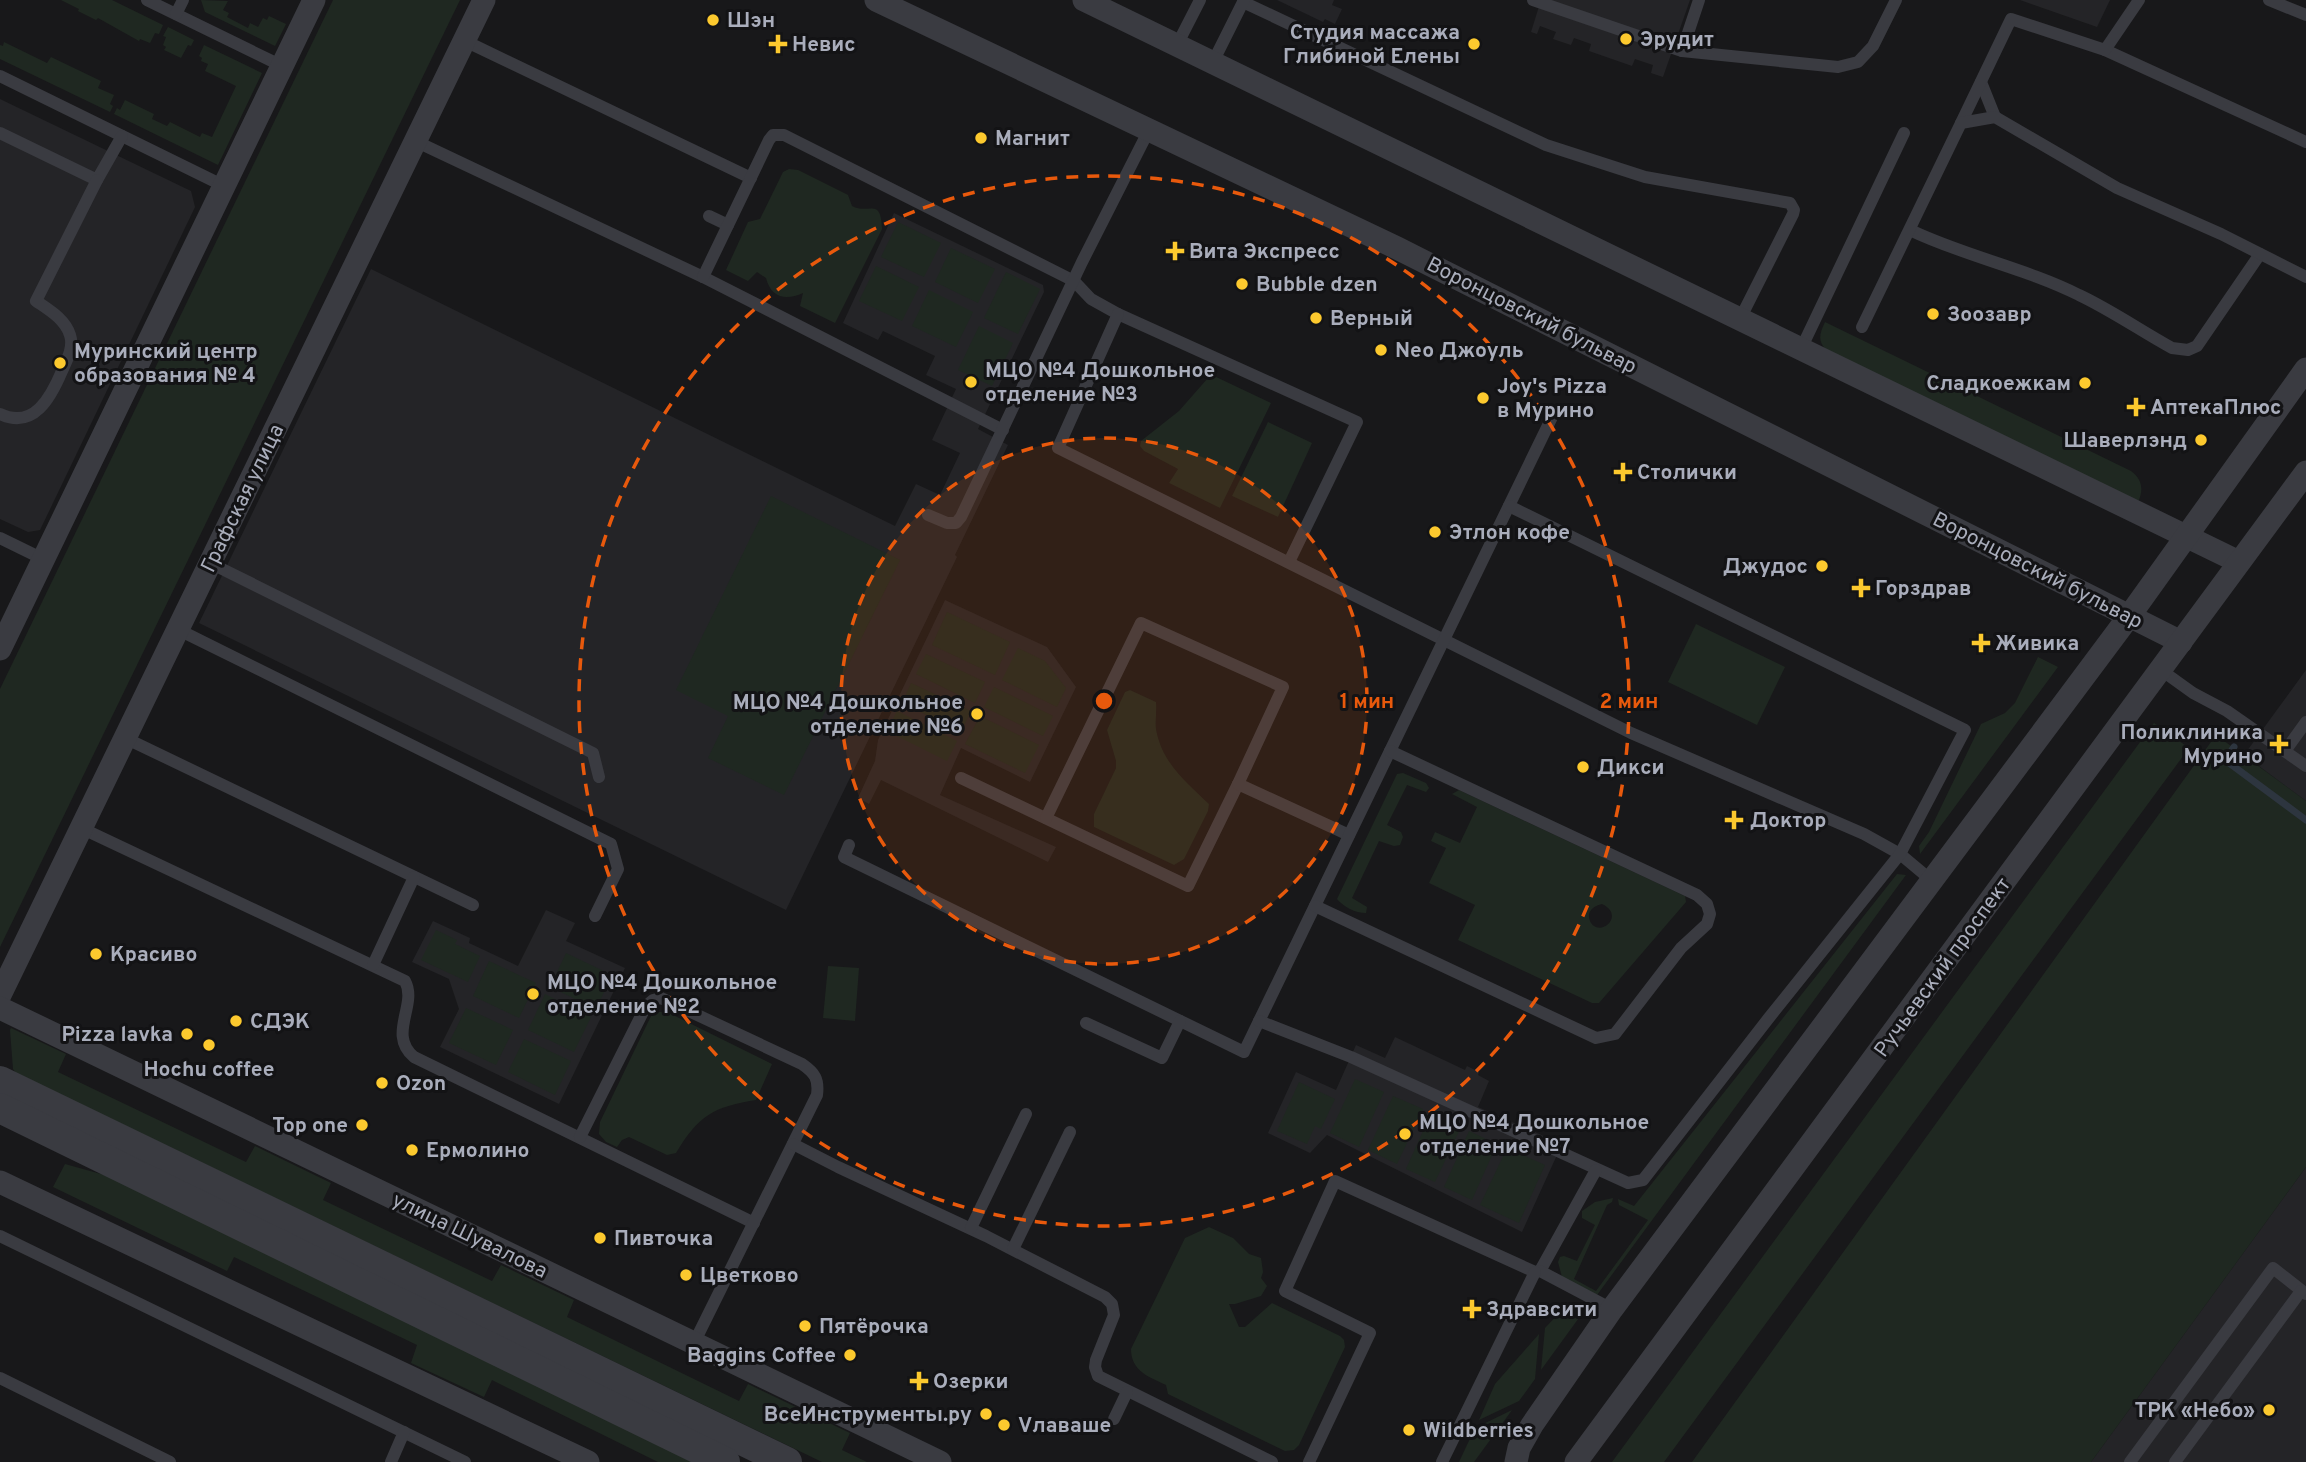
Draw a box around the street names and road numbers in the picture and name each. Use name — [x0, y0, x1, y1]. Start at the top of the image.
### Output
street label: Воронцовский бульвар — [1422, 252, 1641, 381]
street label: Графская улица — [196, 420, 291, 577]
street label: Воронцовский бульвар — [1928, 507, 2147, 636]
street label: Ручьевский проспект — [1869, 873, 2018, 1063]
street label: улица Шувалова — [387, 1187, 551, 1286]

